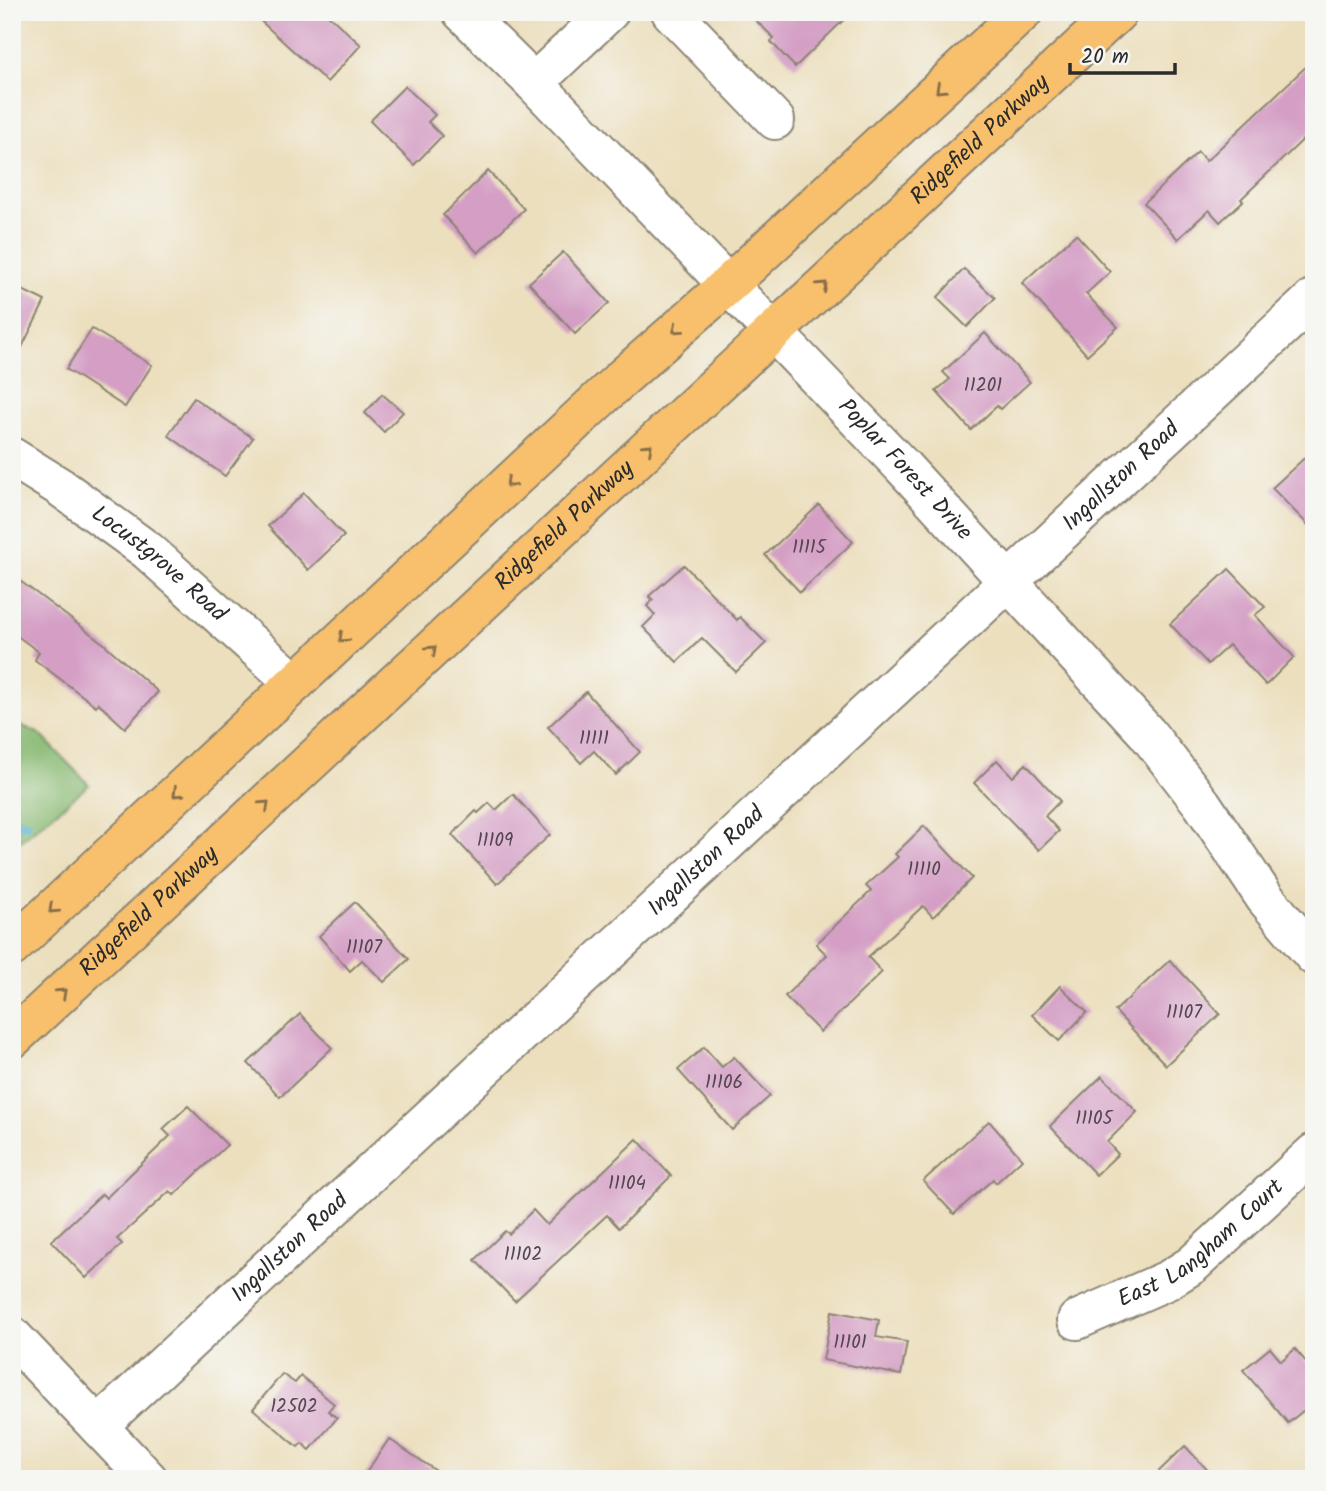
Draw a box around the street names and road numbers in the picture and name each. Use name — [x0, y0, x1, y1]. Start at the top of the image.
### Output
street label: Ridgefield Parkway — [902, 66, 1058, 214]
street label: Poplar Forest Drive — [829, 391, 981, 549]
street label: Ingallston Road — [1055, 412, 1189, 541]
street label: Ridgefield Parkway — [487, 452, 643, 600]
street label: Locustgrove Road — [83, 497, 235, 632]
street label: Ingallston Road — [640, 797, 774, 925]
street label: Ridgefield Parkway — [71, 837, 227, 986]
street label: East Langham Court — [1112, 1170, 1293, 1318]
street label: Ingallston Road — [223, 1184, 357, 1312]

